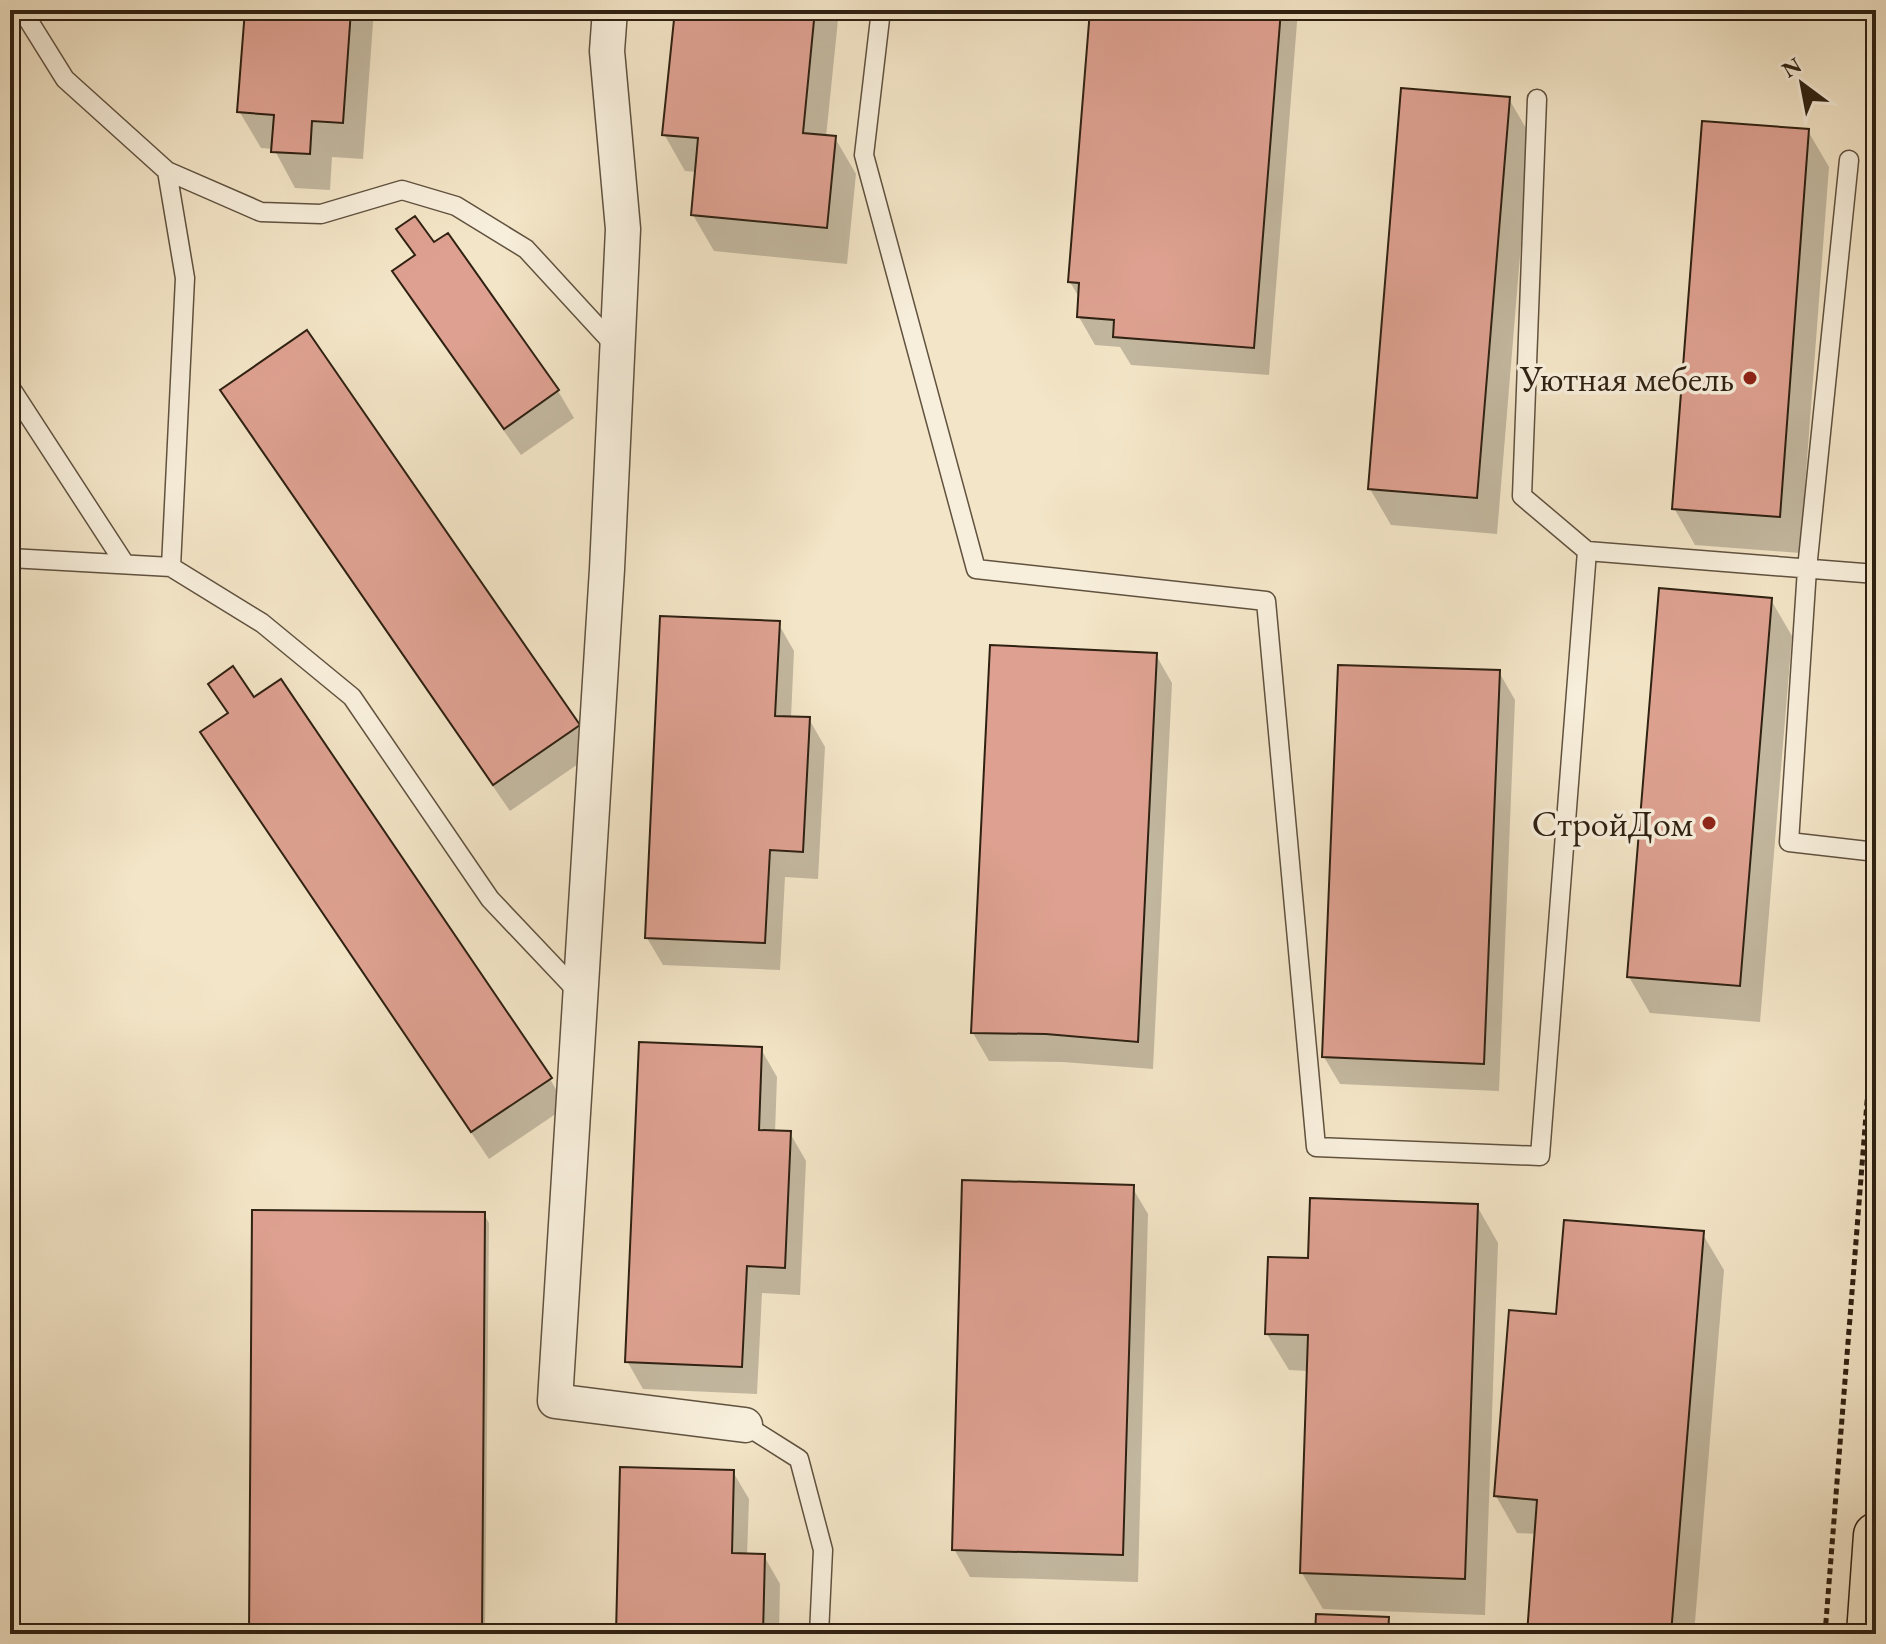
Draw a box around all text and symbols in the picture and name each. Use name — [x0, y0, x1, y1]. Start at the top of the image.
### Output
north arrow — [1762, 44, 1842, 124]
text: N — [1776, 50, 1807, 84]
place label: Уютная мебель — [1519, 355, 1734, 402]
marker: Уютная мебель — [1741, 369, 1759, 387]
place label: СтройДом — [1532, 800, 1693, 847]
marker: СтройДом — [1700, 814, 1718, 832]

